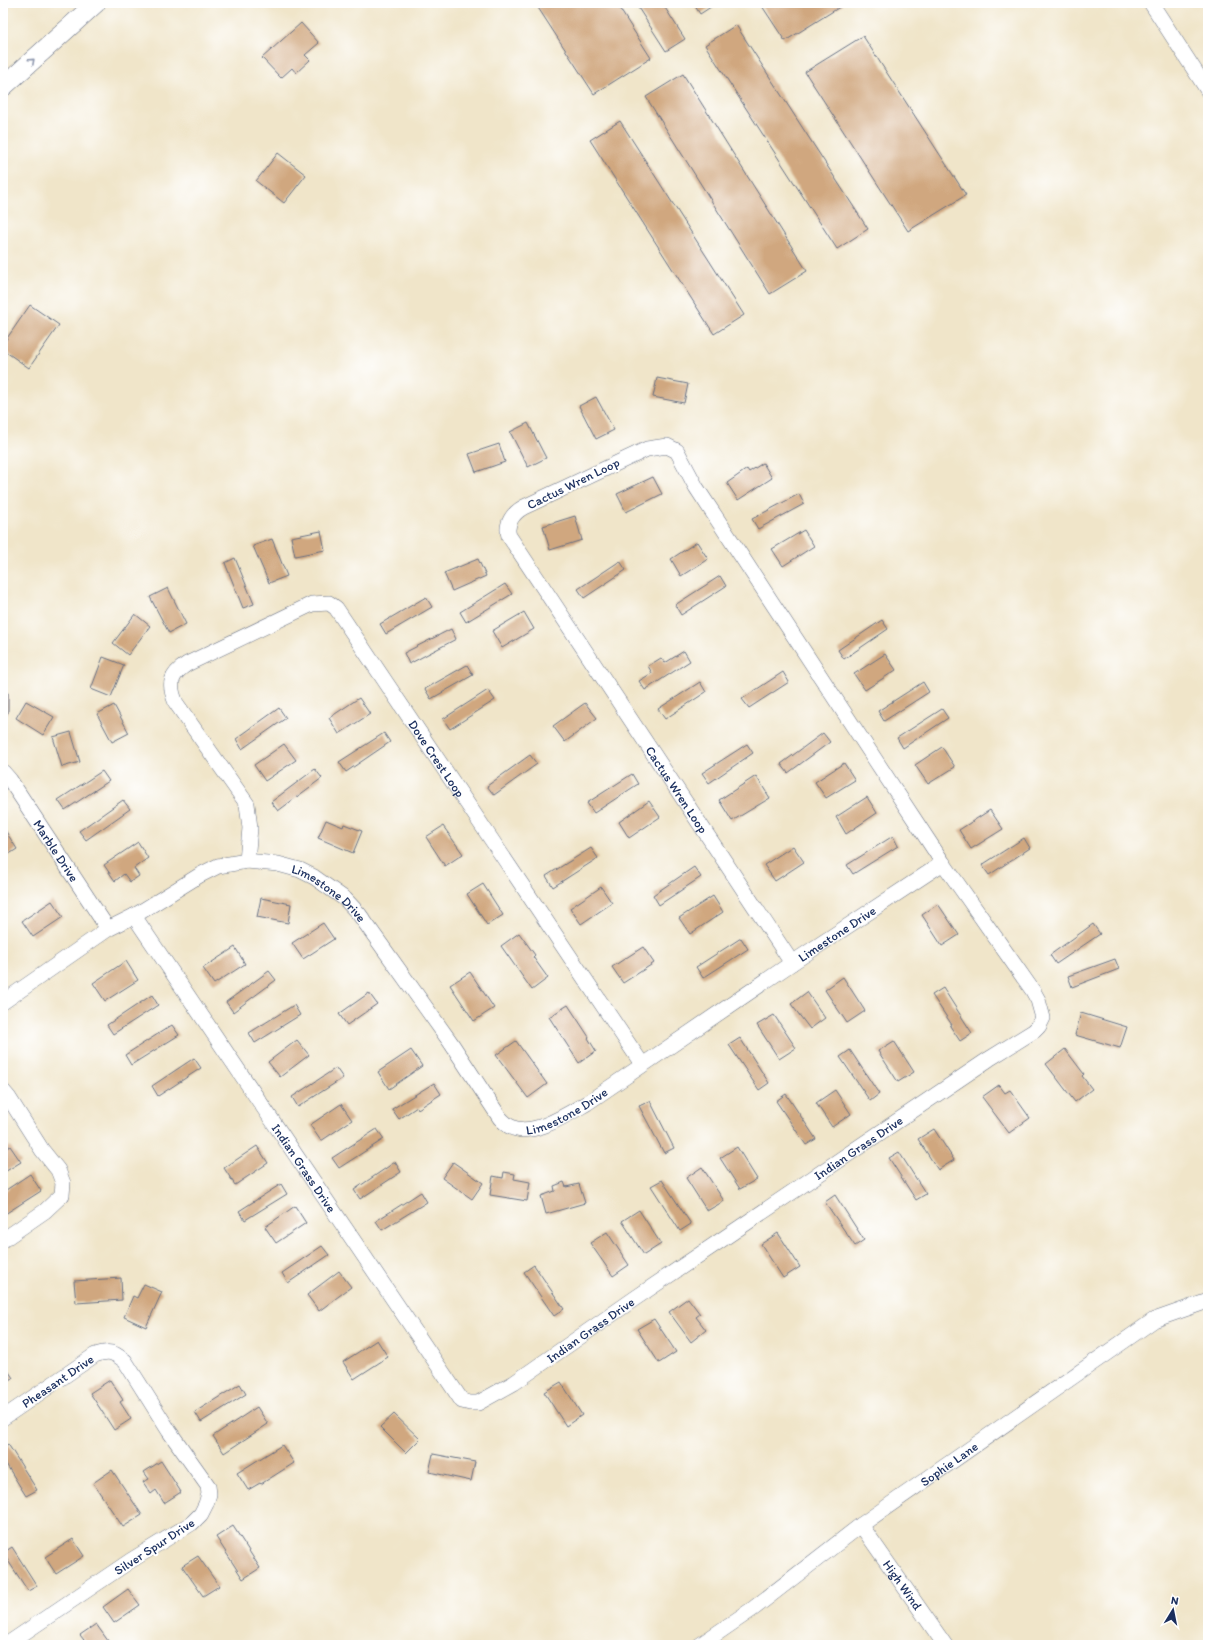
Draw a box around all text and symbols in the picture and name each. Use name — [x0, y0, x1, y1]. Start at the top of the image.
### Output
one-way arrow — [27, 58, 35, 65]
street label: Cactus Wren Loop — [525, 455, 622, 512]
street label: Dove Crest Loop — [405, 717, 468, 800]
street label: Cactus Wren Loop — [642, 743, 711, 836]
street label: Marble Drive — [30, 817, 82, 885]
street label: Limestone Drive — [290, 861, 369, 925]
street label: Limestone Drive — [795, 903, 879, 965]
street label: Limestone Drive — [525, 1084, 610, 1138]
street label: Indian Grass Drive — [811, 1113, 906, 1183]
street label: Indian Grass Drive — [269, 1121, 339, 1215]
street label: Indian Grass Drive — [544, 1294, 637, 1366]
street label: Pheasant Drive — [19, 1351, 97, 1411]
street label: Sophie Lane — [917, 1439, 981, 1489]
street label: Silver Spur Drive — [111, 1515, 197, 1578]
street label: High Wind — [880, 1557, 925, 1613]
north arrow — [1153, 1590, 1193, 1630]
text: N — [1170, 1594, 1179, 1608]

